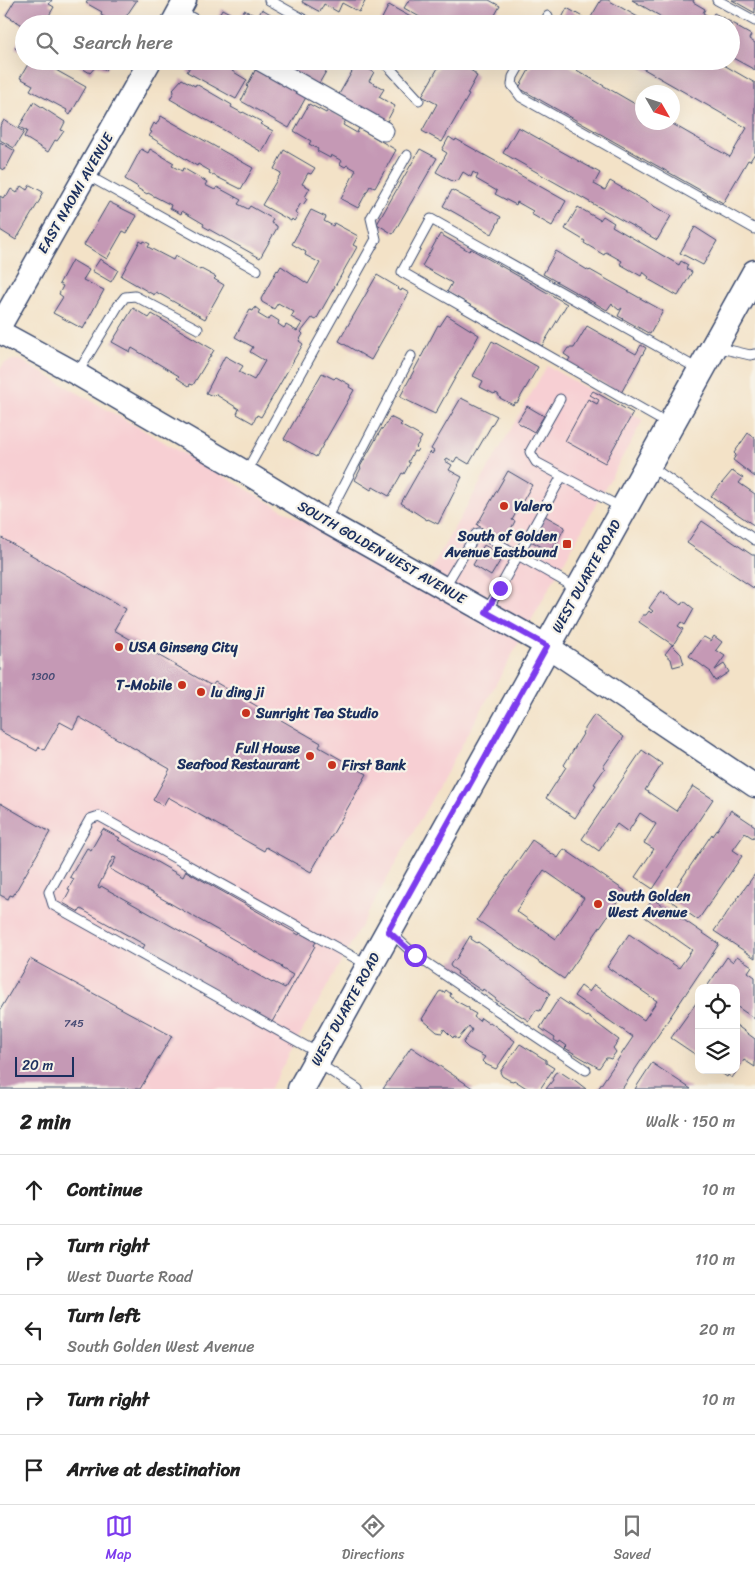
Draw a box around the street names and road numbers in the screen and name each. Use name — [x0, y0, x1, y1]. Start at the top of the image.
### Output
street label: EAST NAOMI AVENUE — [31, 127, 121, 258]
street label: SOUTH GOLDEN WEST AVENUE — [293, 494, 472, 612]
street label: WEST DUARTE ROAD — [545, 514, 628, 638]
street label: WEST DUARTE ROAD — [304, 947, 387, 1071]

